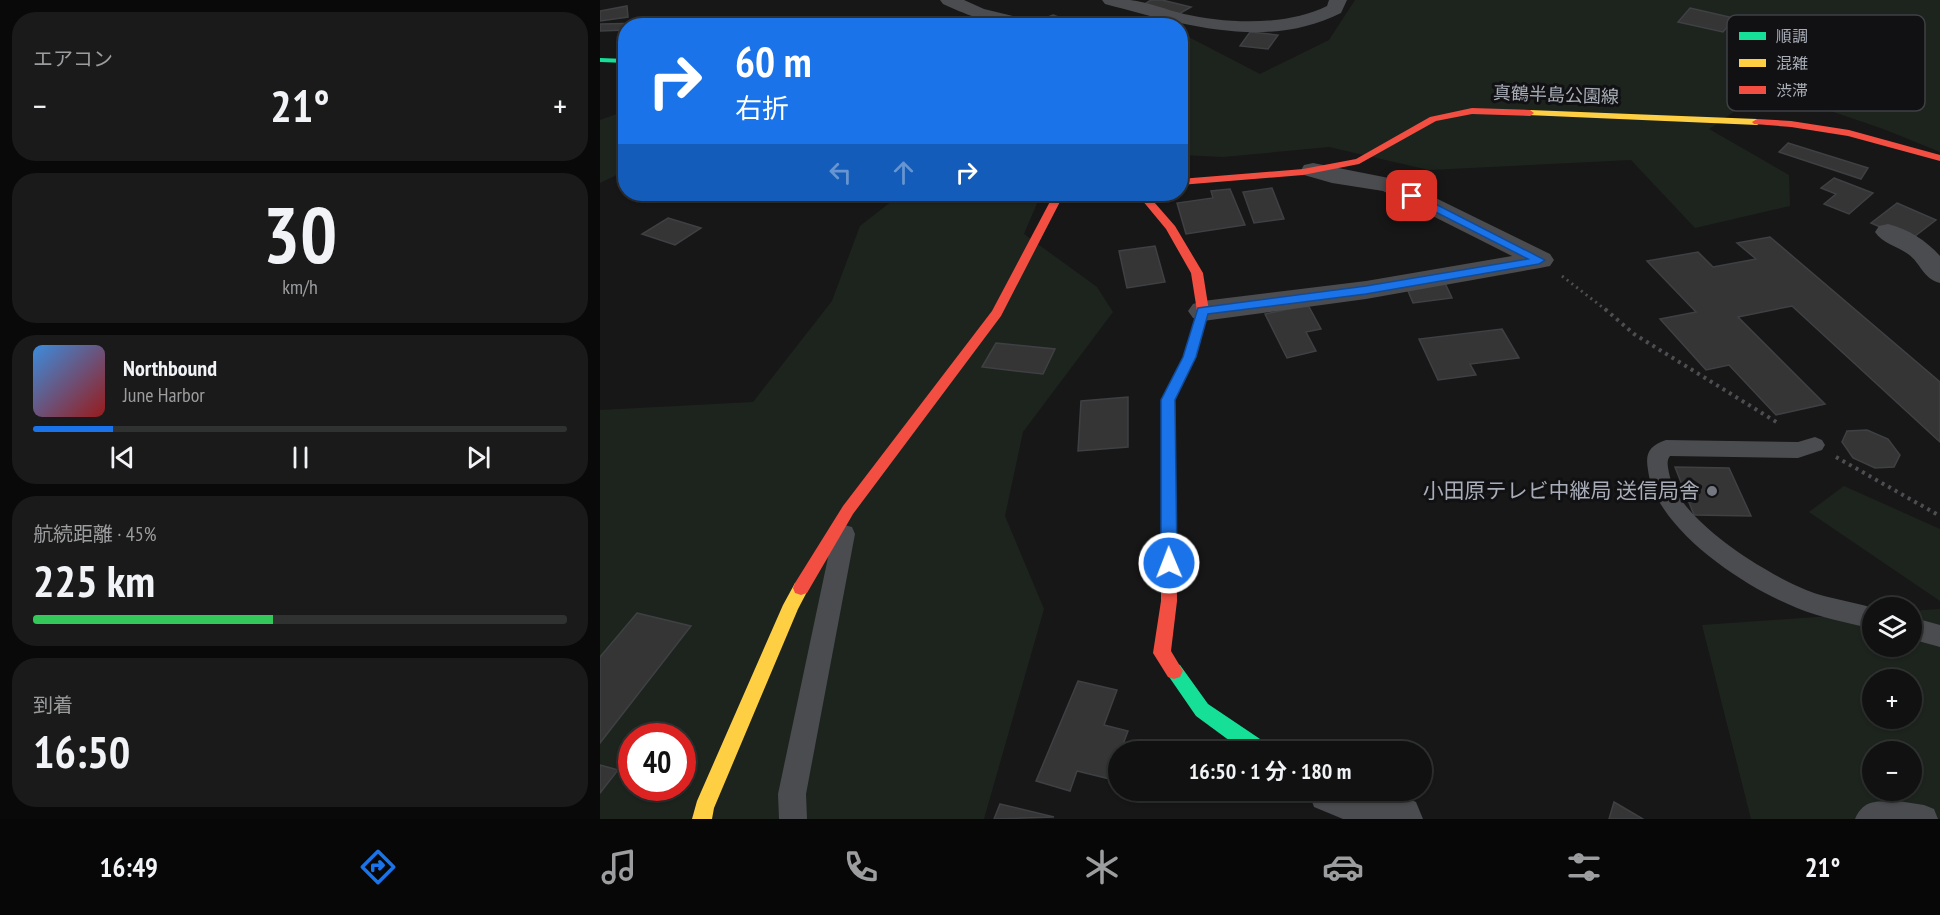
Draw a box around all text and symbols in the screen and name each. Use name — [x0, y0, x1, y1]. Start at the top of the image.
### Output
legend — [1727, 15, 1925, 111]
text: 順調 — [1776, 26, 1808, 46]
text: 60 m — [735, 34, 812, 89]
icon: right — [636, 42, 714, 120]
text: エアコン — [33, 46, 113, 72]
text: 混雑 — [1776, 53, 1808, 73]
text: 21° — [270, 76, 330, 134]
text: 渋滞 — [1776, 80, 1808, 100]
street label: 真鶴半島公園線 — [1493, 81, 1619, 108]
text: − — [33, 84, 47, 127]
text: + — [553, 84, 567, 127]
text: 右折 — [735, 91, 789, 125]
icon: left — [824, 156, 857, 189]
icon: ahead — [887, 156, 920, 189]
icon: right — [950, 156, 983, 189]
pin — [1386, 170, 1437, 221]
icon: arrive — [1395, 179, 1428, 212]
text: 30 — [263, 184, 337, 285]
text: km/h — [282, 274, 318, 300]
text: Northbound — [123, 354, 217, 382]
text: June Harbor — [123, 382, 205, 408]
icon: previous — [106, 441, 139, 474]
icon: pause — [284, 441, 317, 474]
icon: next — [462, 441, 495, 474]
place label: 小田原テレビ中継局 送信局舎 — [1423, 477, 1700, 504]
marker: 小田原テレビ中継局 送信局舎 — [1705, 484, 1719, 498]
text: 航続距離 · 45% — [33, 521, 156, 547]
position arrow — [1137, 531, 1201, 595]
text: 225 km — [33, 551, 155, 609]
map controls — [1862, 597, 1922, 801]
button: layers — [1862, 597, 1922, 657]
button: + — [1862, 669, 1922, 729]
text: 到着 — [33, 692, 73, 718]
text: 16:50 — [33, 722, 130, 780]
speed limit sign: 40 — [618, 723, 696, 801]
button: − — [1862, 741, 1922, 801]
text: 16:50 · 1 分 · 180 m — [1189, 757, 1351, 785]
icon: directions — [357, 846, 399, 888]
icon: music — [598, 846, 640, 888]
icon: phone — [840, 846, 882, 888]
icon: climate — [1081, 846, 1123, 888]
icon: car — [1322, 846, 1364, 888]
icon: filters — [1563, 846, 1605, 888]
text: 16:49 — [100, 850, 158, 884]
text: 21° — [1805, 850, 1840, 884]

